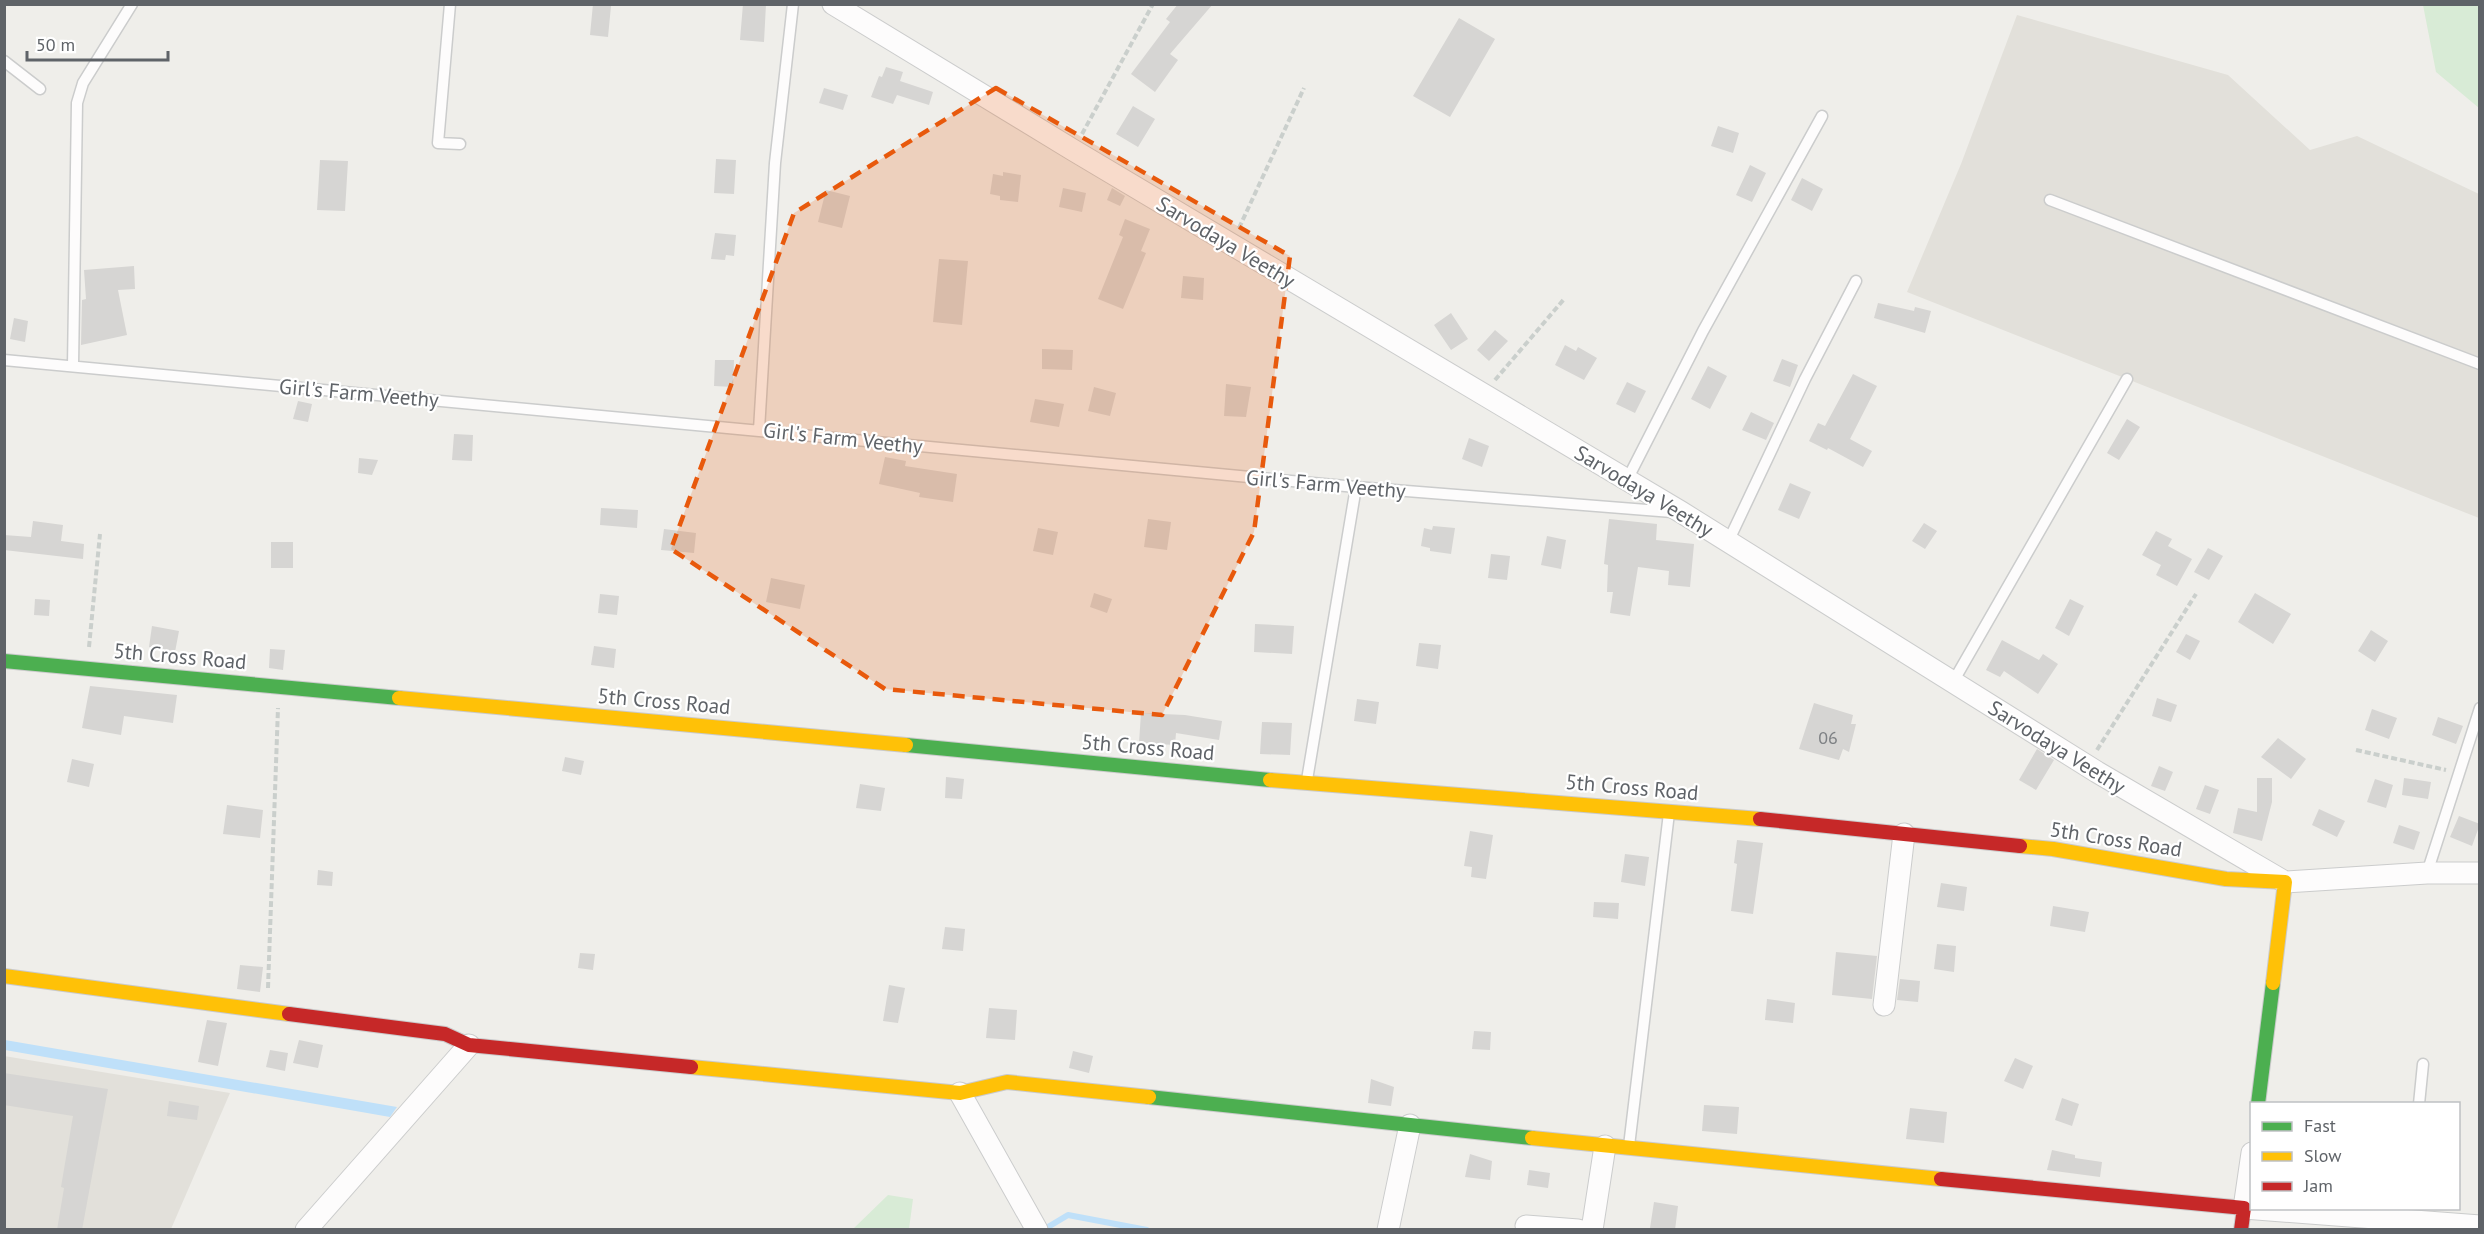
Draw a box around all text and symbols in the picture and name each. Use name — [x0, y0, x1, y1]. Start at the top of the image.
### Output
scale bar — [27, 24, 168, 62]
text: 50 m — [36, 33, 75, 56]
street label: Sarvodaya Veethy — [1152, 190, 1300, 294]
street label: Girl's Farm Veethy — [278, 373, 440, 413]
street label: Girl's Farm Veethy — [762, 416, 924, 460]
street label: Sarvodaya Veethy — [1570, 439, 1718, 543]
street label: Girl's Farm Veethy — [1245, 464, 1407, 504]
street label: 5th Cross Road — [112, 637, 248, 675]
street label: 5th Cross Road — [596, 682, 732, 720]
street label: Sarvodaya Veethy — [1983, 694, 2131, 800]
house number: 06 — [1818, 726, 1838, 749]
street label: 5th Cross Road — [1080, 728, 1216, 766]
street label: 5th Cross Road — [1564, 768, 1700, 806]
street label: 5th Cross Road — [2048, 815, 2184, 863]
legend — [2250, 1102, 2460, 1210]
text: Fast — [2304, 1114, 2336, 1137]
text: Slow — [2304, 1144, 2342, 1167]
text: Jam — [2303, 1174, 2333, 1197]

